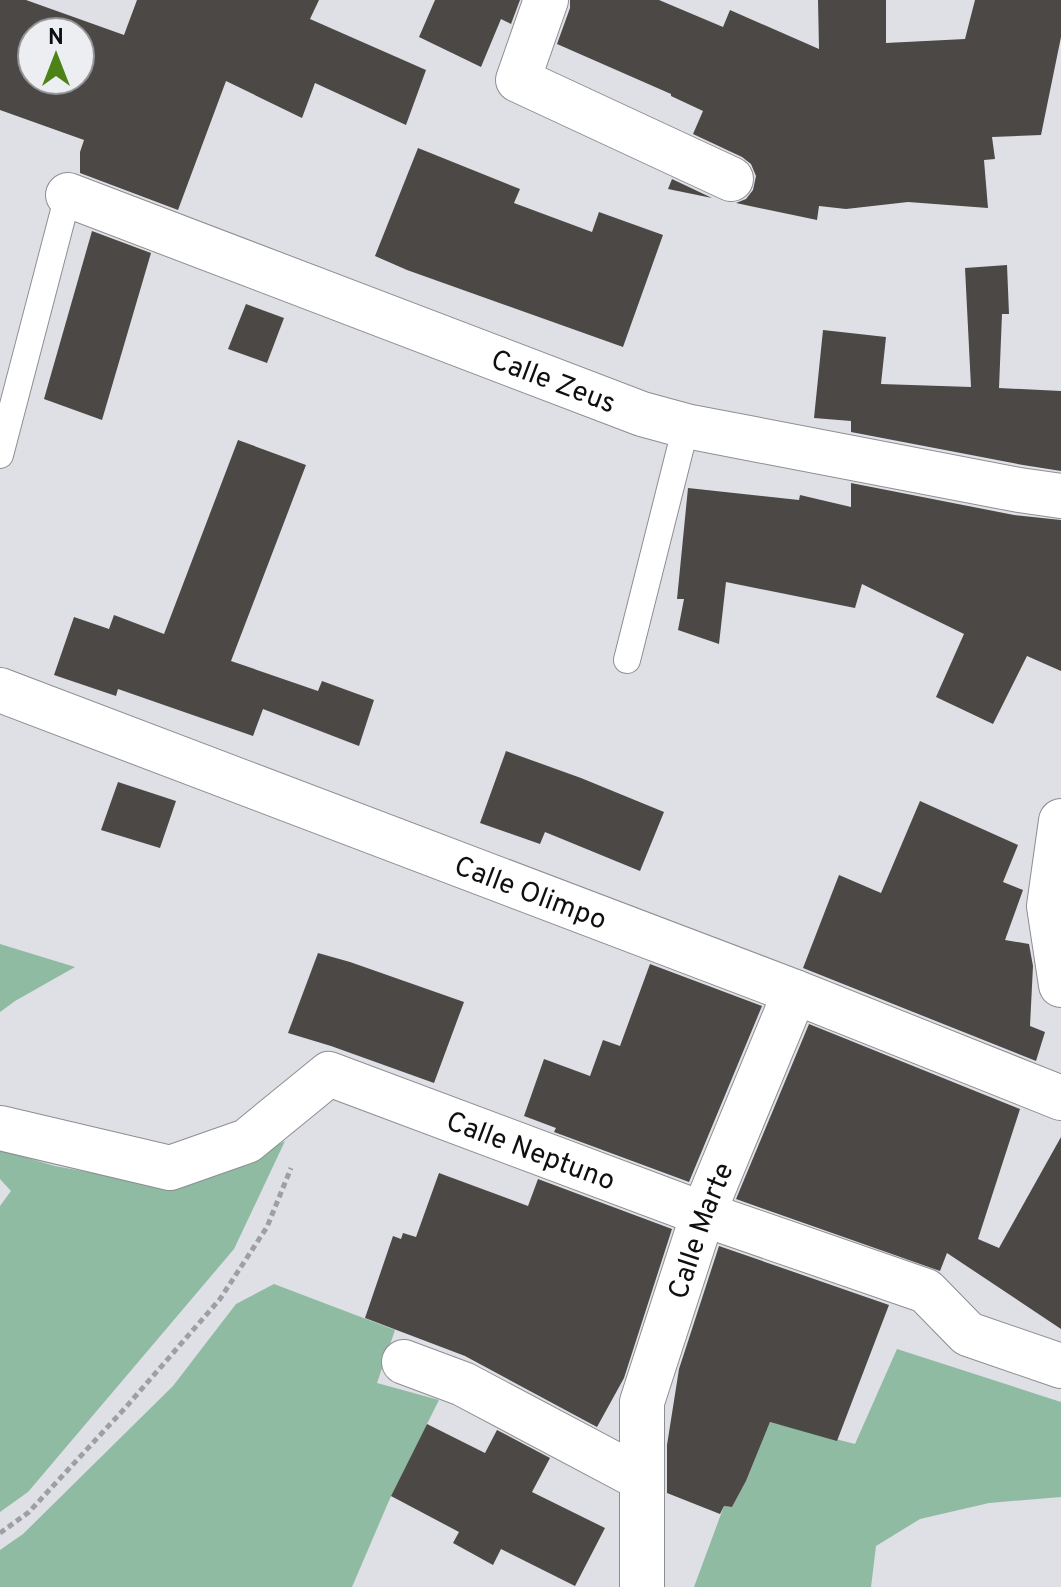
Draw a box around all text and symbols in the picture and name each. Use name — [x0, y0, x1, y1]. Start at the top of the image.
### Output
north arrow — [16, 16, 96, 96]
text: N — [48, 25, 64, 52]
street label: Calle Zeus — [485, 343, 620, 423]
street label: Calle Olimpo — [449, 849, 611, 940]
street label: Calle Neptuno — [441, 1104, 620, 1200]
street label: Calle Marte — [662, 1158, 743, 1304]

